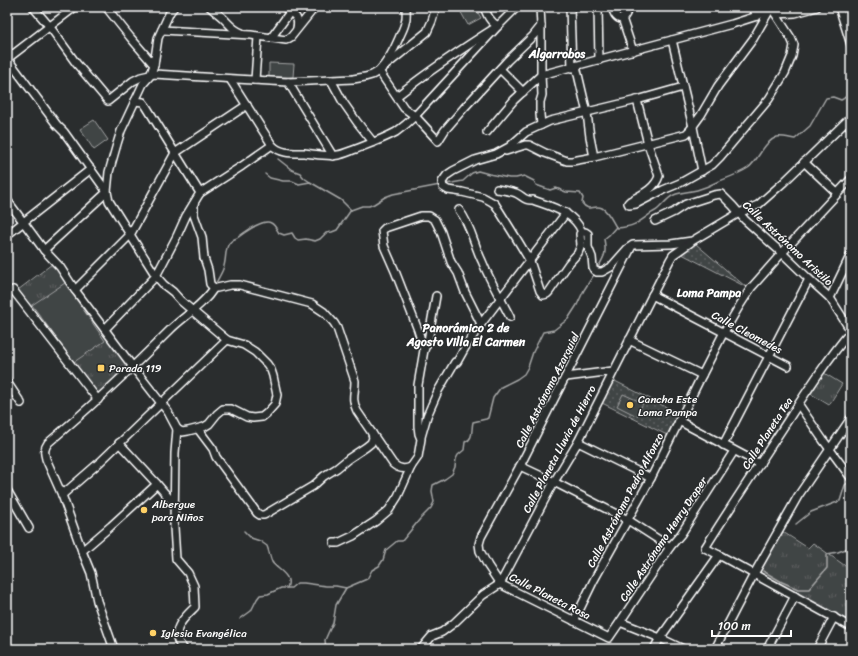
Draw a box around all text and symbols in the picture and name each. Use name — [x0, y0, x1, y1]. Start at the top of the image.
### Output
district label: Algarrobos — [528, 43, 586, 65]
street label: Calle Astrónomo Aristilo — [738, 196, 838, 291]
district label: Loma Pampa — [677, 282, 741, 304]
street label: Calle Cleomedes — [708, 306, 786, 359]
district label: Panorámico 2 de Agosto Villa El Carmen — [406, 317, 526, 353]
street label: Calle Astrónomo Azarquiel — [510, 328, 585, 451]
place label: Parada 119 — [109, 359, 162, 378]
marker: Parada 119 — [96, 363, 106, 373]
street label: Calle Planeta Lluvia de Hierro — [518, 381, 602, 517]
place label: Cancha Este Loma Pampa — [638, 390, 698, 422]
street label: Calle Planeta Tea — [737, 393, 798, 473]
marker: Cancha Este Loma Pampa — [625, 400, 635, 410]
street label: Calle Astrónomo Pedro Alfonzo — [582, 429, 669, 571]
street label: Calle Astrónomo Henry Draper — [614, 472, 713, 606]
place label: Albergue para Niños — [151, 495, 204, 527]
marker: Albergue para Niños — [139, 505, 149, 515]
street label: Calle Planeta Rosa — [506, 568, 594, 625]
scale bar — [712, 612, 791, 638]
text: 100 m — [718, 615, 751, 637]
place label: Iglesia Evangélica — [160, 624, 247, 643]
marker: Iglesia Evangélica — [148, 628, 158, 638]

